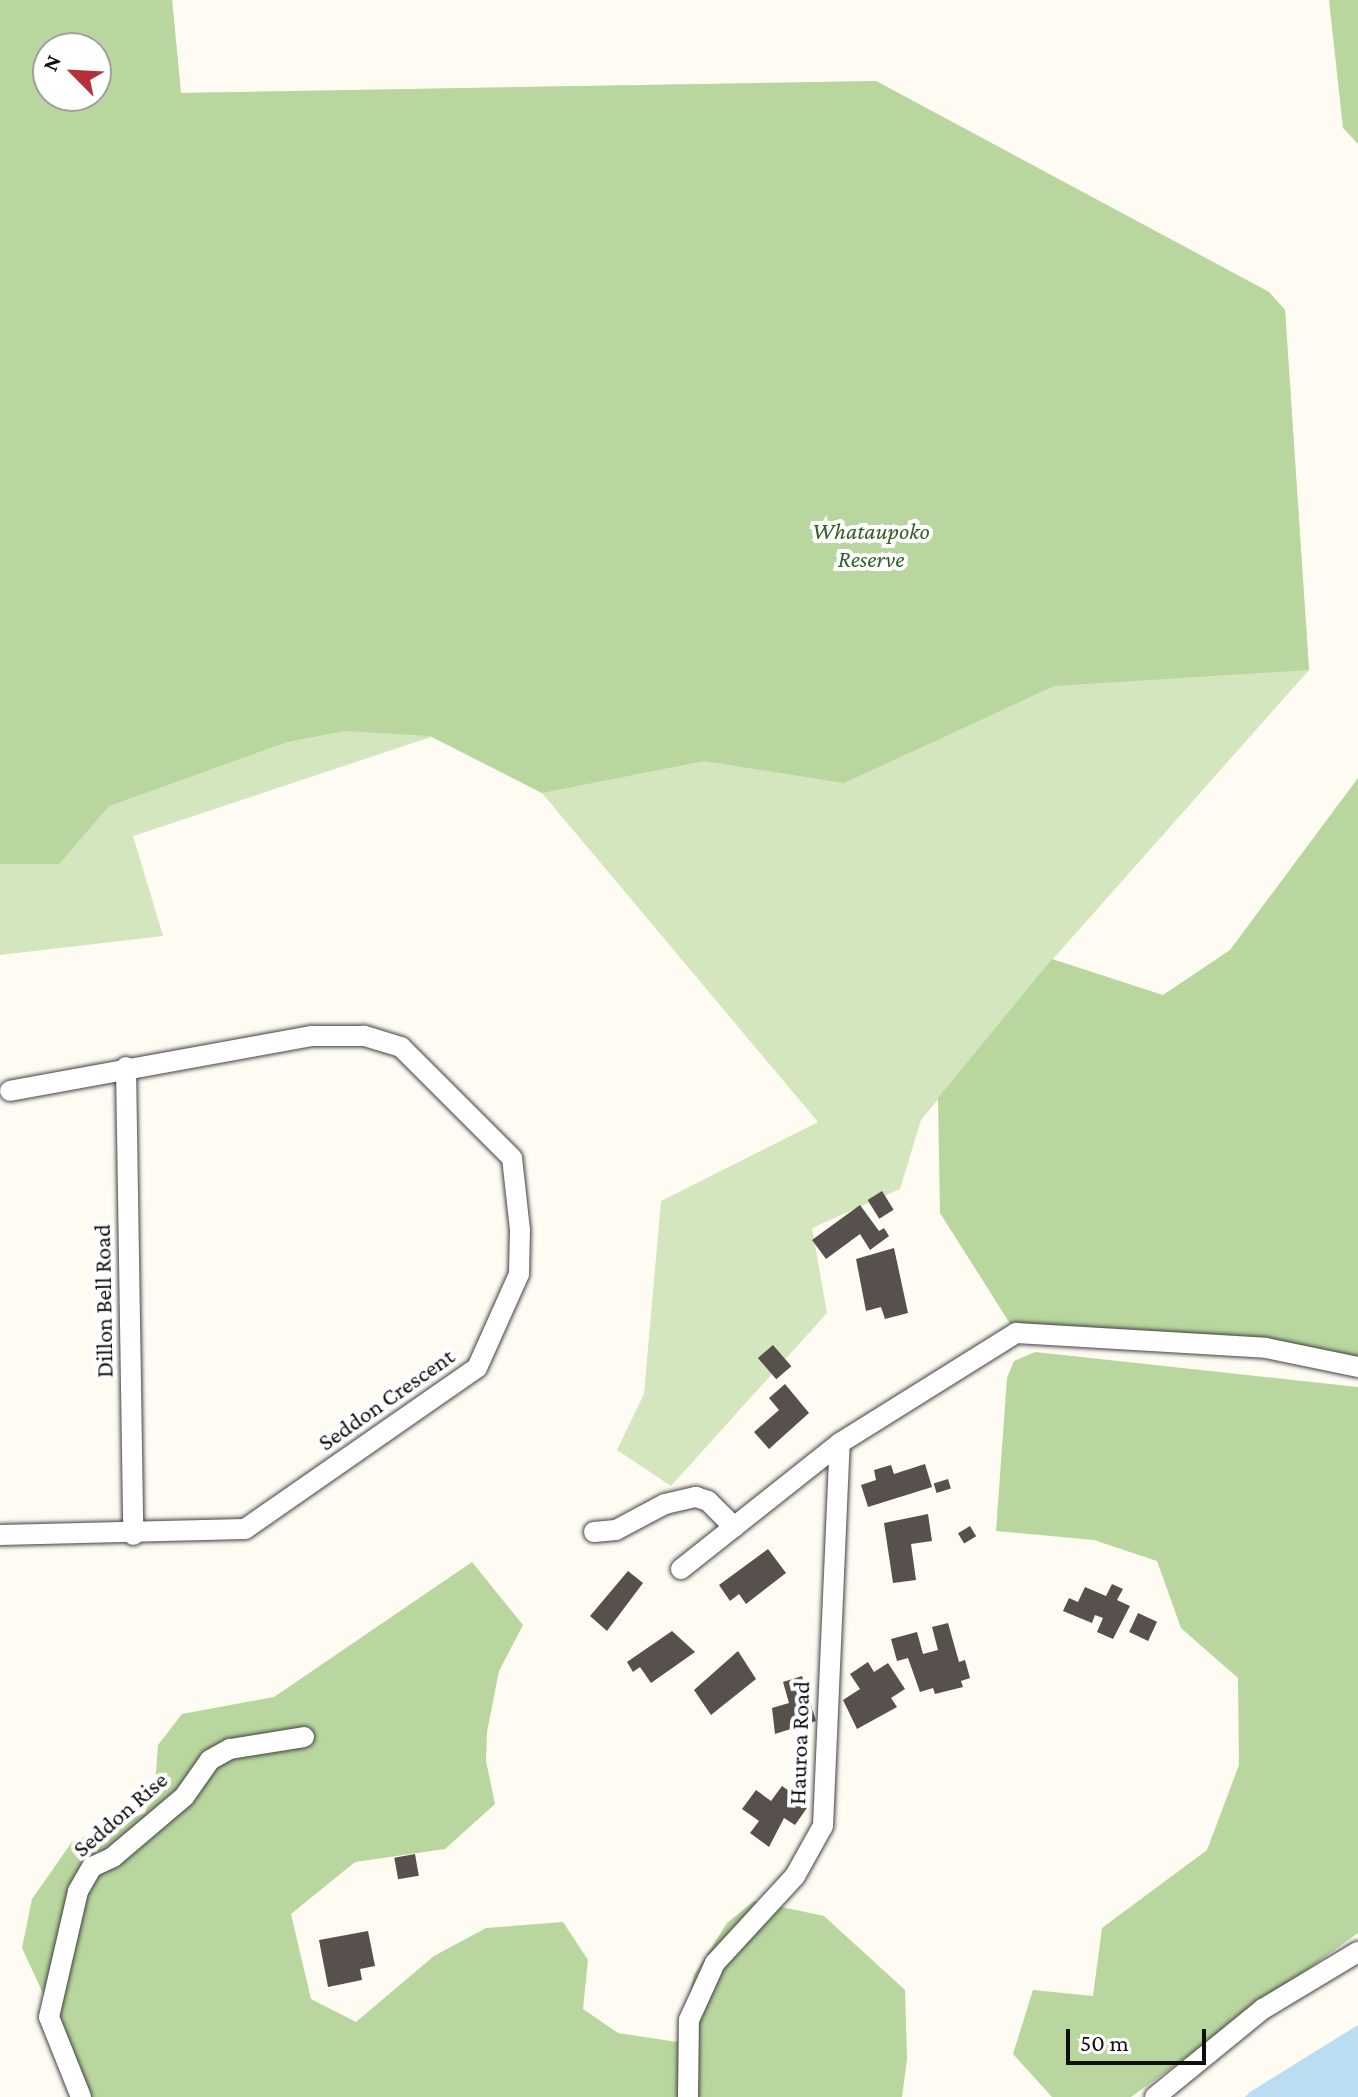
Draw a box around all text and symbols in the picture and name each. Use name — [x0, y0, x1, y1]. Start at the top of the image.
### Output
north arrow — [32, 32, 112, 112]
text: N — [37, 51, 66, 75]
park label: Whataupoko Reserve — [812, 517, 930, 573]
street label: Dillon Bell Road — [87, 1224, 119, 1378]
street label: Seddon Crescent — [312, 1341, 460, 1457]
street label: Hauroa Road — [782, 1681, 816, 1805]
street label: Seddon Rise — [67, 1765, 173, 1863]
scale bar — [1070, 2013, 1210, 2063]
text: 50 m — [1080, 2029, 1129, 2056]

